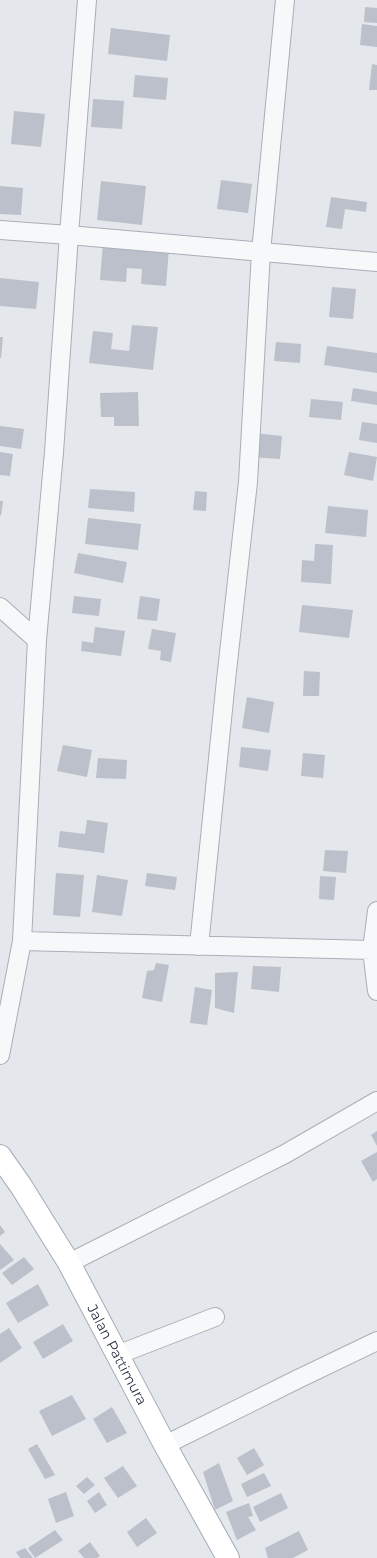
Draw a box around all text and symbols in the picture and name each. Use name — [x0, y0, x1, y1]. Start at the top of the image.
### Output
street label: Jalan Pattimura — [83, 1300, 151, 1408]

